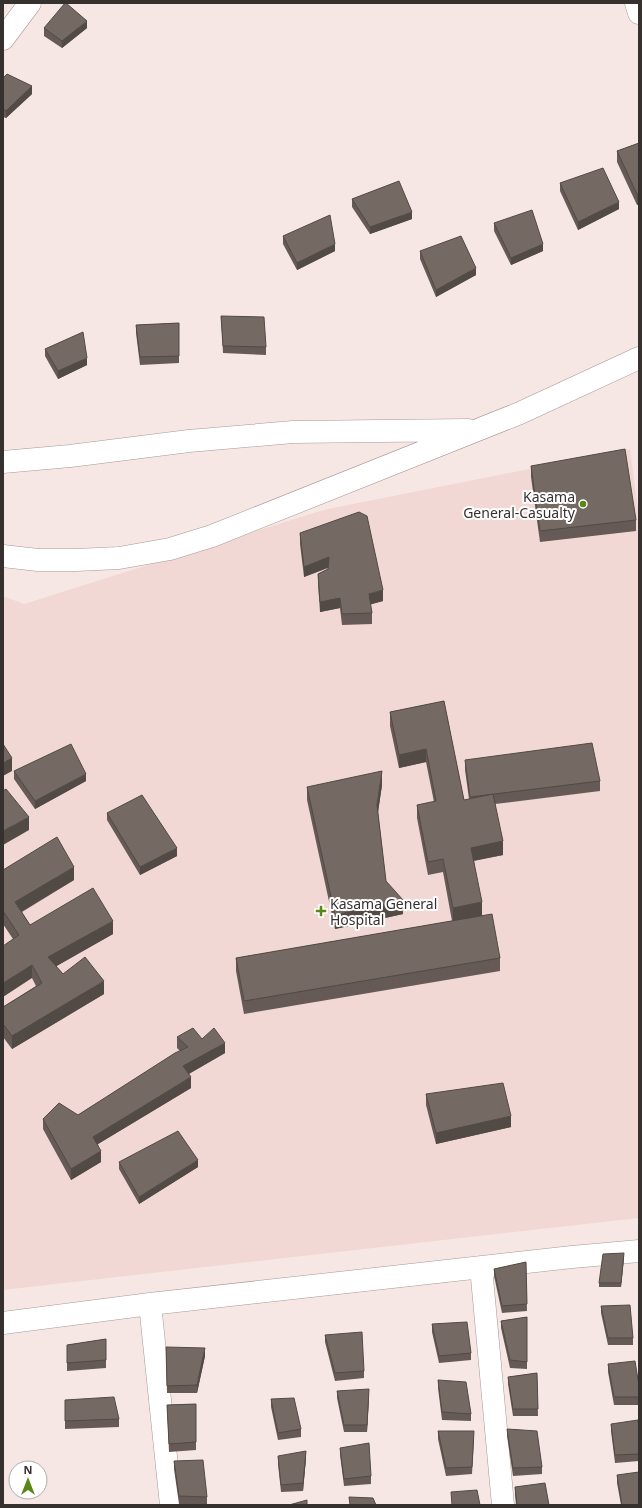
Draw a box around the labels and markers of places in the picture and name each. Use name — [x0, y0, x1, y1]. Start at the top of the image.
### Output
place label: Kasama General-Casualty — [463, 487, 576, 522]
marker: Kasama General-Casualty — [578, 499, 588, 509]
place label: Kasama General Hospital — [330, 894, 437, 929]
marker: Kasama General Hospital — [315, 905, 327, 917]

